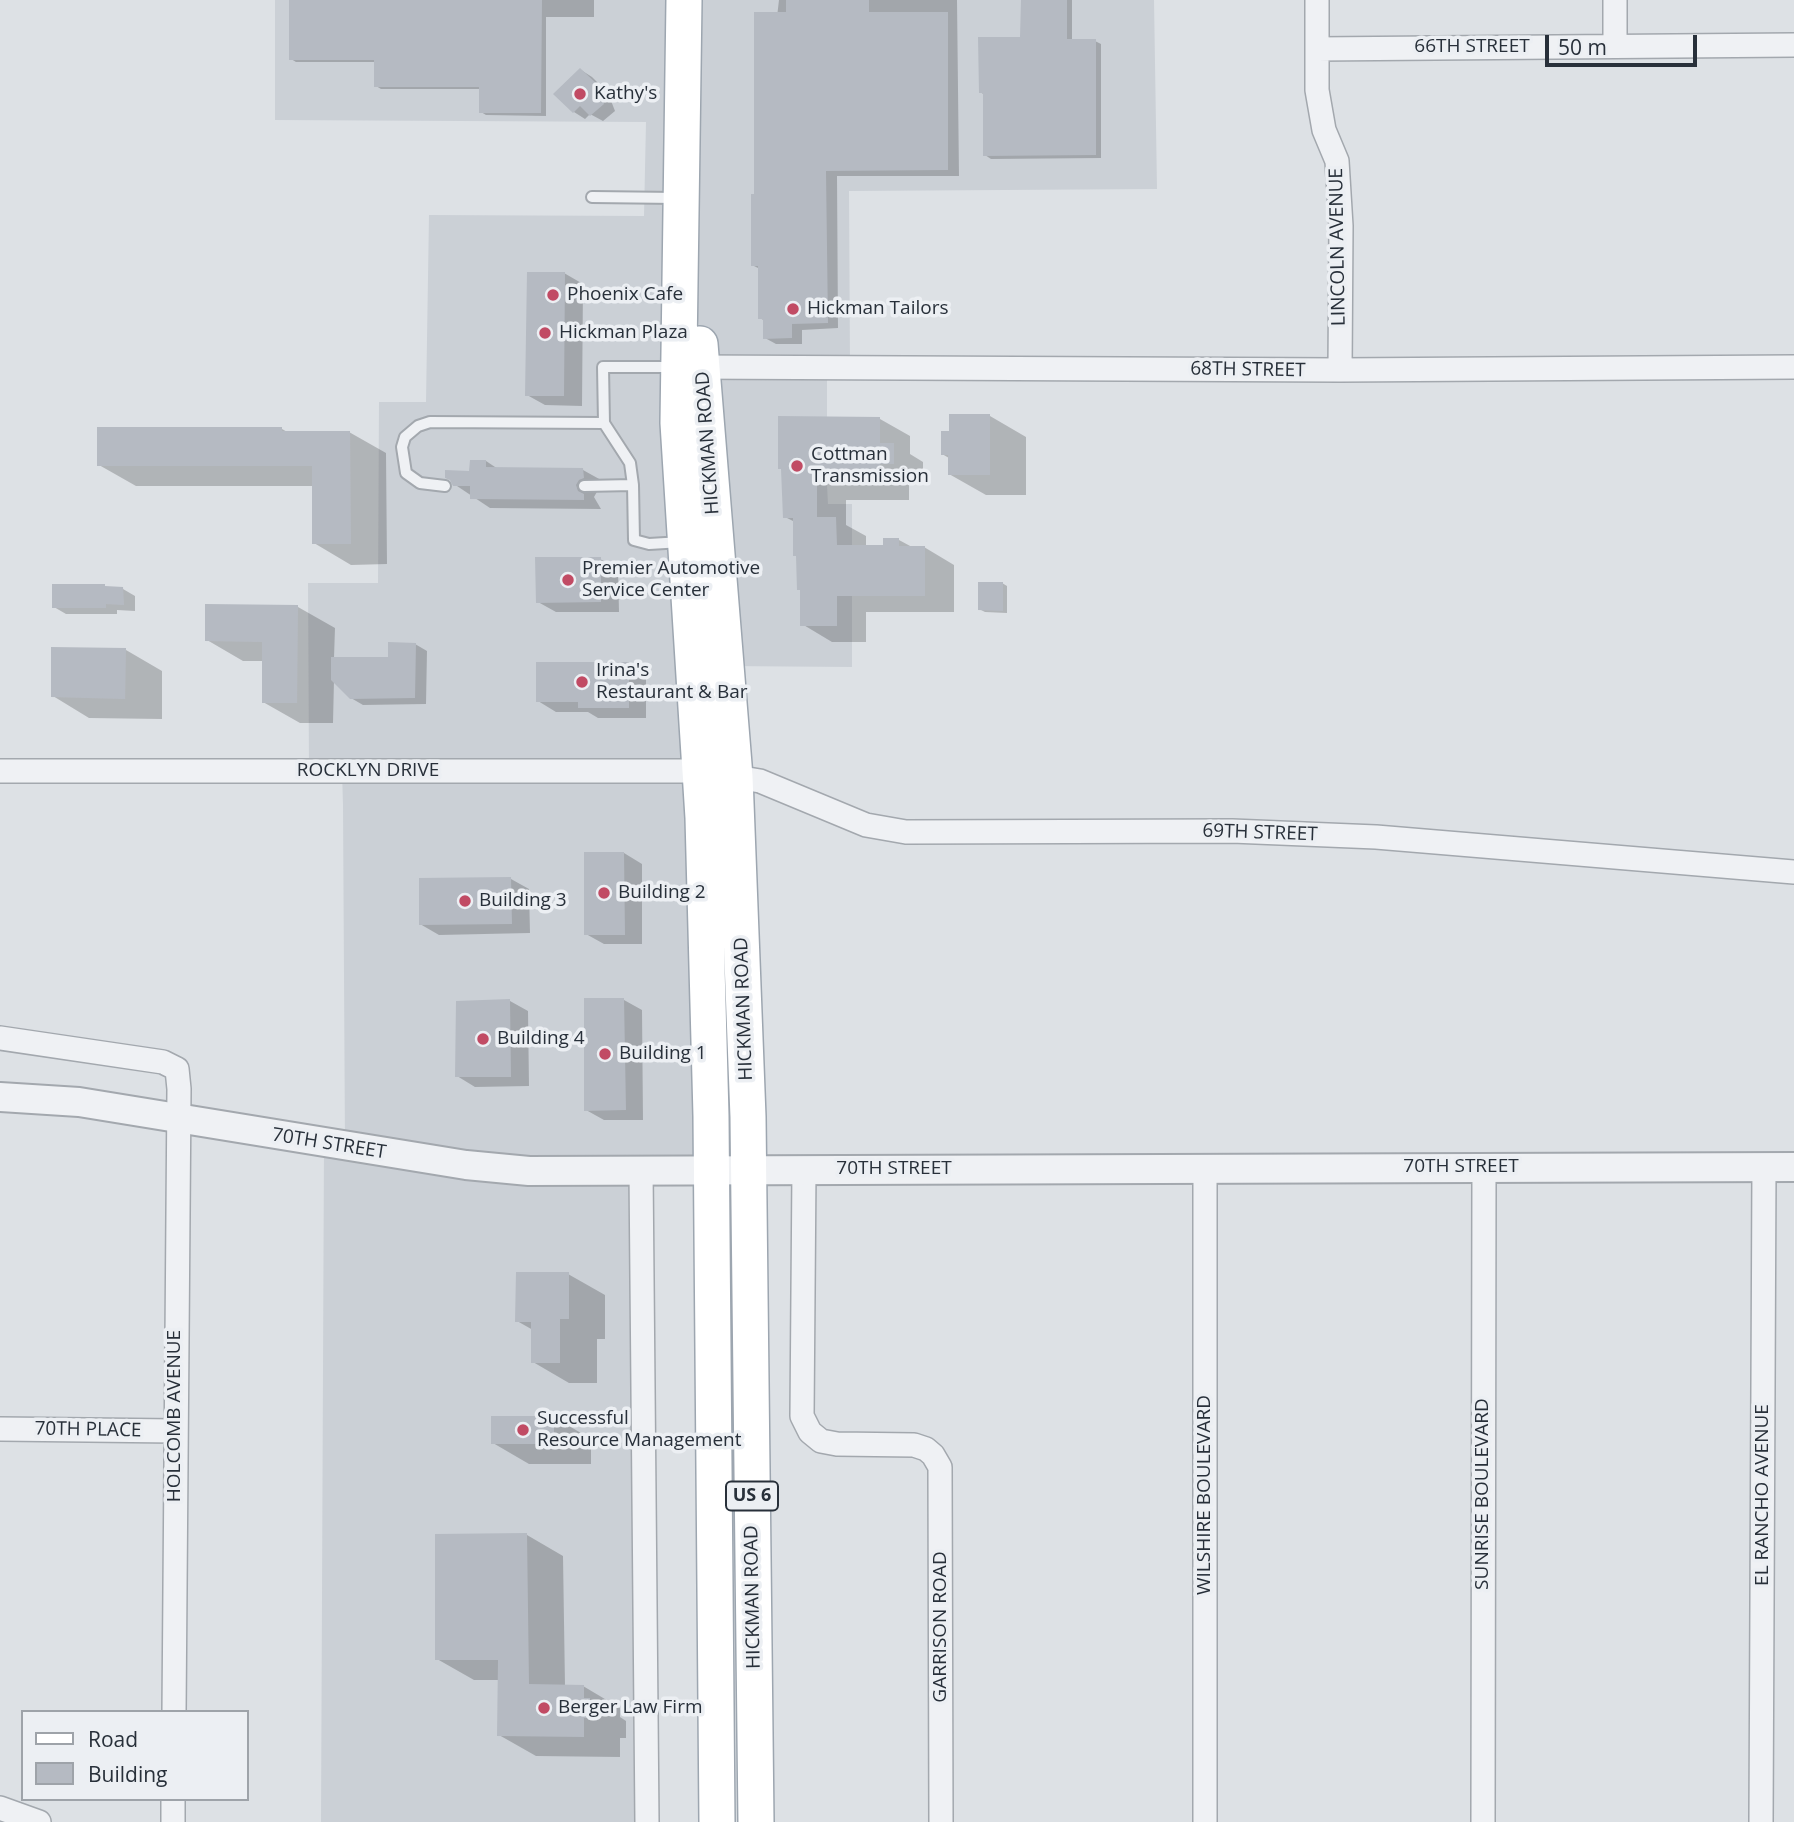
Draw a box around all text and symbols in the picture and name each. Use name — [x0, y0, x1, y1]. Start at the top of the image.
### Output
scale bar — [1549, 21, 1701, 65]
text: 50 m — [1558, 33, 1607, 61]
street label: 66TH STREET — [1414, 36, 1530, 58]
place label: Kathy's — [594, 83, 657, 105]
marker: Kathy's — [572, 86, 588, 102]
street label: LINCOLN AVENUE — [1325, 168, 1351, 326]
place label: Phoenix Cafe — [567, 284, 683, 306]
marker: Phoenix Cafe — [545, 287, 561, 303]
place label: Hickman Tailors — [807, 298, 948, 320]
marker: Hickman Tailors — [785, 301, 801, 317]
place label: Hickman Plaza — [559, 322, 688, 344]
marker: Hickman Plaza — [537, 325, 553, 341]
street label: 68TH STREET — [1190, 358, 1306, 382]
street label: HICKMAN ROAD — [692, 371, 724, 515]
place label: Cottman Transmission — [811, 444, 929, 488]
marker: Cottman Transmission — [789, 458, 805, 474]
place label: Premier Automotive Service Center — [582, 558, 760, 602]
marker: Premier Automotive Service Center — [560, 572, 576, 588]
place label: Irina's Restaurant & Bar — [596, 660, 747, 704]
marker: Irina's Restaurant & Bar — [574, 674, 590, 690]
street label: ROCKLYN DRIVE — [297, 760, 439, 782]
street label: 69TH STREET — [1202, 820, 1318, 846]
place label: Building 2 — [618, 882, 706, 904]
marker: Building 2 — [596, 885, 612, 901]
place label: Building 3 — [479, 890, 567, 912]
marker: Building 3 — [457, 893, 473, 909]
street label: HICKMAN ROAD — [730, 937, 758, 1081]
place label: Building 4 — [497, 1028, 585, 1050]
marker: Building 4 — [475, 1031, 491, 1047]
place label: Building 1 — [619, 1043, 707, 1065]
marker: Building 1 — [597, 1046, 613, 1062]
street label: 70TH STREET — [270, 1124, 388, 1164]
street label: 70TH STREET — [1403, 1156, 1519, 1178]
street label: 70TH STREET — [836, 1158, 952, 1180]
street label: HOLCOMB AVENUE — [164, 1330, 186, 1502]
street label: WILSHIRE BOULEVARD — [1194, 1395, 1216, 1595]
street label: SUNRISE BOULEVARD — [1472, 1398, 1494, 1590]
street label: EL RANCHO AVENUE — [1752, 1404, 1774, 1586]
place label: Successful Resource Management — [537, 1408, 742, 1452]
street label: 70TH PLACE — [34, 1418, 142, 1442]
marker: Successful Resource Management — [515, 1422, 531, 1438]
road number: US 6 — [726, 1482, 778, 1511]
street label: HICKMAN ROAD — [740, 1525, 766, 1669]
street label: GARRISON ROAD — [930, 1551, 952, 1703]
place label: Berger Law Firm — [558, 1697, 702, 1719]
marker: Berger Law Firm — [536, 1700, 552, 1716]
legend — [21, 1710, 248, 1801]
text: Road — [88, 1725, 138, 1753]
text: Building — [88, 1760, 167, 1788]

